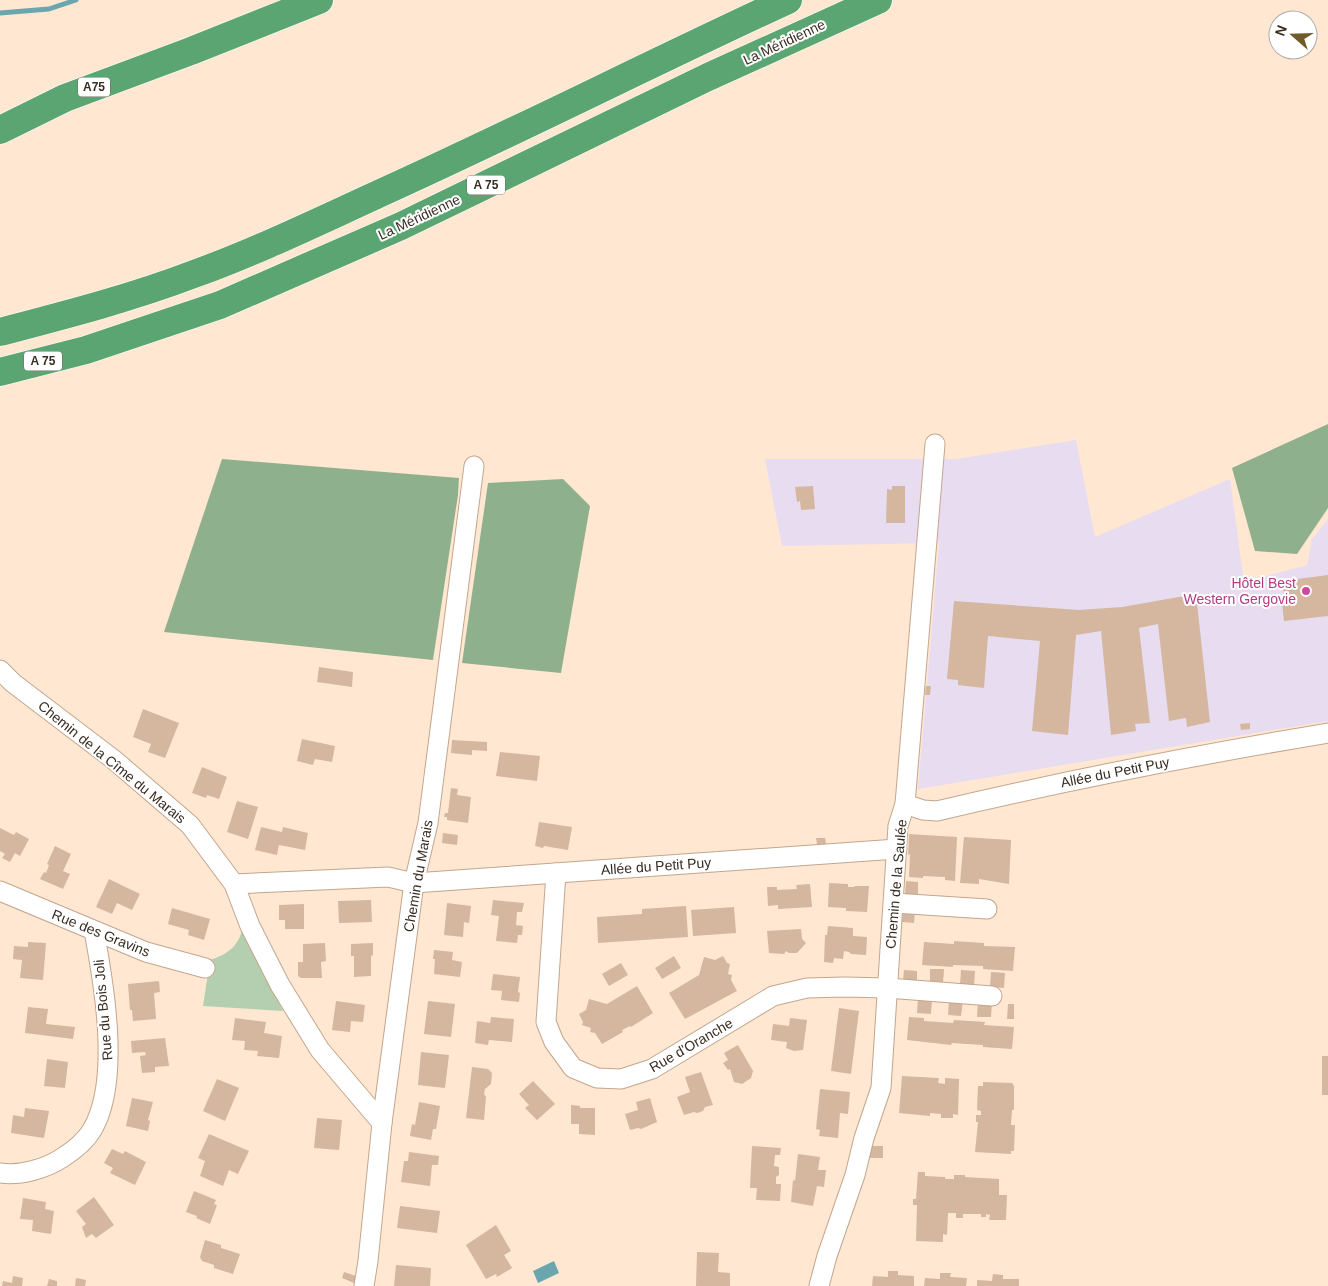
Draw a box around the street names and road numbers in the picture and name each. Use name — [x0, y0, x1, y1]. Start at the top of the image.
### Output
street label: La Méridienne — [740, 16, 828, 68]
road number: A75 — [78, 77, 110, 96]
road number: A 75 — [467, 176, 505, 194]
street label: La Méridienne — [375, 191, 463, 243]
road number: A 75 — [24, 352, 62, 371]
street label: Chemin de la Cîme du Marais — [35, 698, 189, 826]
street label: Allée du Petit Puy — [1059, 754, 1171, 790]
street label: Chemin de la Saulée — [882, 818, 910, 949]
street label: Chemin du Marais — [400, 819, 436, 933]
street label: Allée du Petit Puy — [600, 854, 712, 878]
street label: Rue des Gravins — [50, 906, 152, 960]
street label: Rue du Bois Joli — [91, 959, 115, 1061]
street label: Rue d'Oranche — [646, 1015, 736, 1075]

